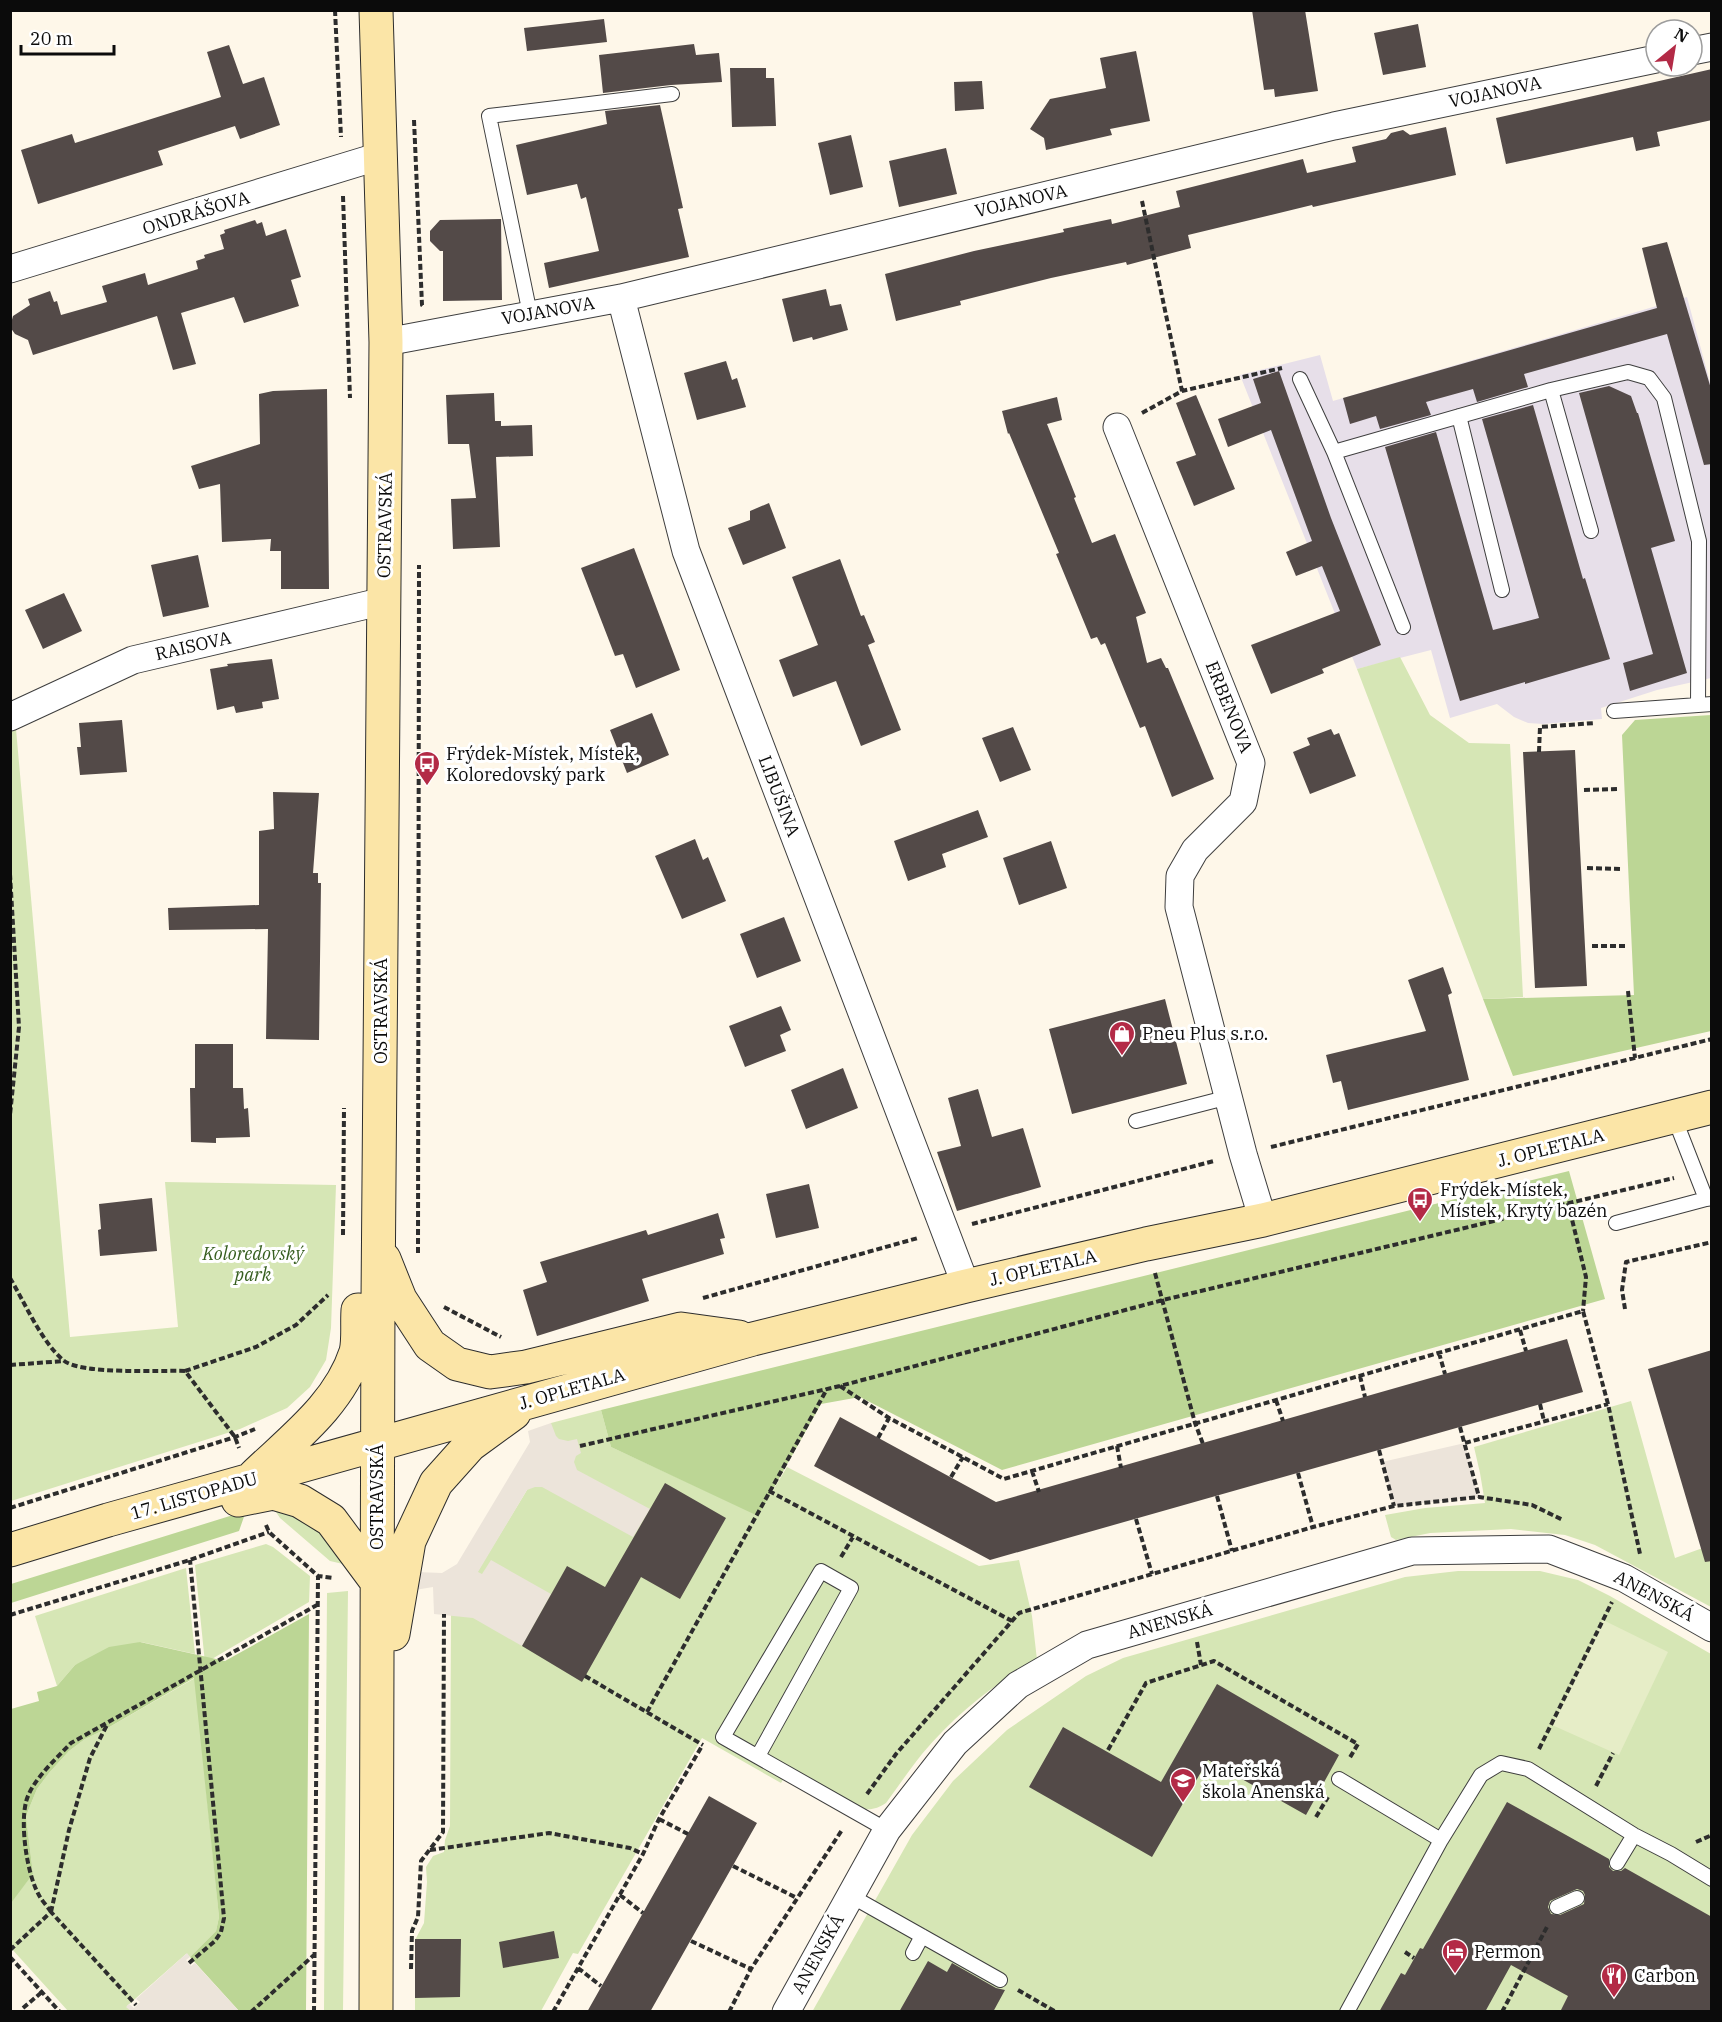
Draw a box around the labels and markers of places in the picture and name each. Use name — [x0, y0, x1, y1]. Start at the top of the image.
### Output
place label: Frýdek-Místek, Místek, Koloredovský park — [446, 742, 640, 786]
bus stop icon: Frýdek-Místek, Místek, Koloredovský park — [412, 749, 442, 787]
shop icon: Pneu Plus s.r.o. — [1107, 1019, 1137, 1057]
place label: Pneu Plus s.r.o. — [1142, 1022, 1268, 1045]
place label: Frýdek-Místek, Místek, Krytý bazén — [1440, 1178, 1608, 1222]
bus stop icon: Frýdek-Místek, Místek, Krytý bazén — [1405, 1185, 1435, 1223]
place label: Mateřská škola Anenská — [1202, 1759, 1325, 1803]
school or university icon: Mateřská škola Anenská — [1168, 1766, 1198, 1804]
hotel icon: Permon — [1440, 1937, 1470, 1975]
place label: Permon — [1474, 1940, 1541, 1963]
restaurant icon: Carbon — [1599, 1961, 1629, 1999]
place label: Carbon — [1634, 1964, 1696, 1987]

